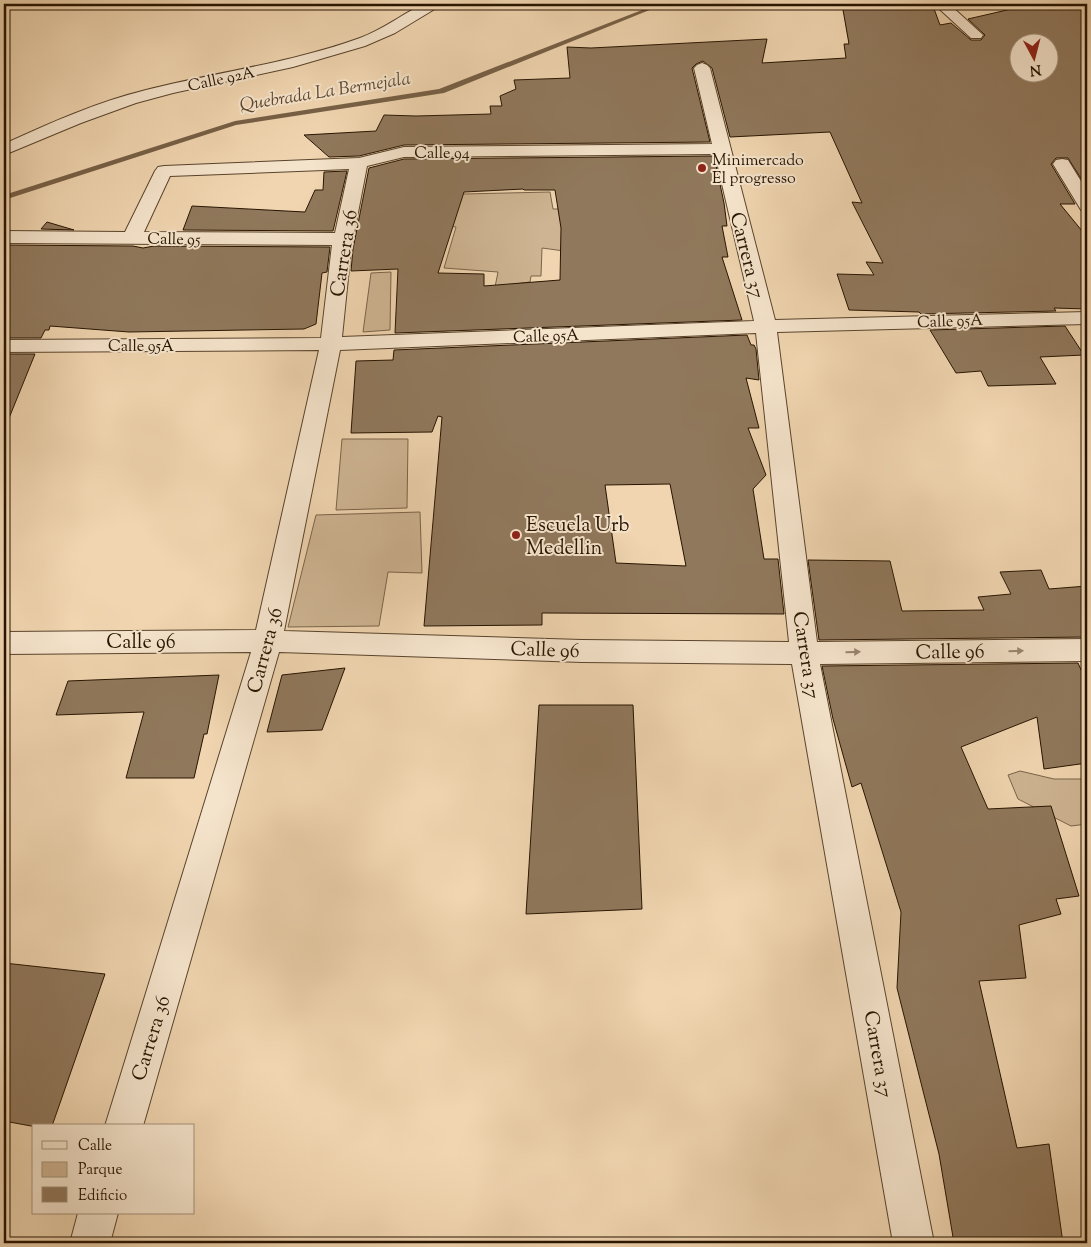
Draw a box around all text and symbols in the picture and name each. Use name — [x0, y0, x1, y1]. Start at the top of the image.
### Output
north arrow — [1008, 32, 1058, 82]
text: N — [1029, 58, 1042, 80]
street label: Calle 92A — [186, 62, 257, 99]
water label: Quebrada La Bermejala — [238, 67, 413, 119]
street label: Calle 94 — [414, 143, 470, 166]
place label: Minimercado El progresso — [712, 150, 804, 191]
marker: Minimercado El progresso — [696, 162, 708, 174]
street label: Carrera 36 — [324, 208, 367, 299]
street label: Carrera 37 — [721, 209, 770, 302]
street label: Calle 95 — [147, 229, 201, 252]
street label: Calle 95A — [917, 310, 984, 335]
street label: Calle 95A — [513, 325, 580, 350]
street label: Calle 95A — [108, 336, 174, 359]
place label: Escuela Urb Medellin — [526, 512, 629, 564]
marker: Escuela Urb Medellin — [510, 529, 522, 541]
street label: Carrera 36 — [241, 604, 292, 697]
street label: Carrera 37 — [783, 610, 826, 701]
street label: Calle 96 — [106, 629, 176, 658]
street label: Calle 96 — [510, 636, 580, 667]
street label: Calle 96 — [915, 638, 985, 669]
one-way arrow — [1008, 646, 1024, 654]
one-way arrow — [845, 648, 861, 656]
street label: Carrera 36 — [126, 992, 179, 1085]
street label: Carrera 37 — [855, 1008, 898, 1100]
legend — [32, 1124, 195, 1214]
text: Calle — [78, 1136, 112, 1157]
text: Parque — [78, 1160, 122, 1181]
text: Edificio — [78, 1186, 127, 1207]

